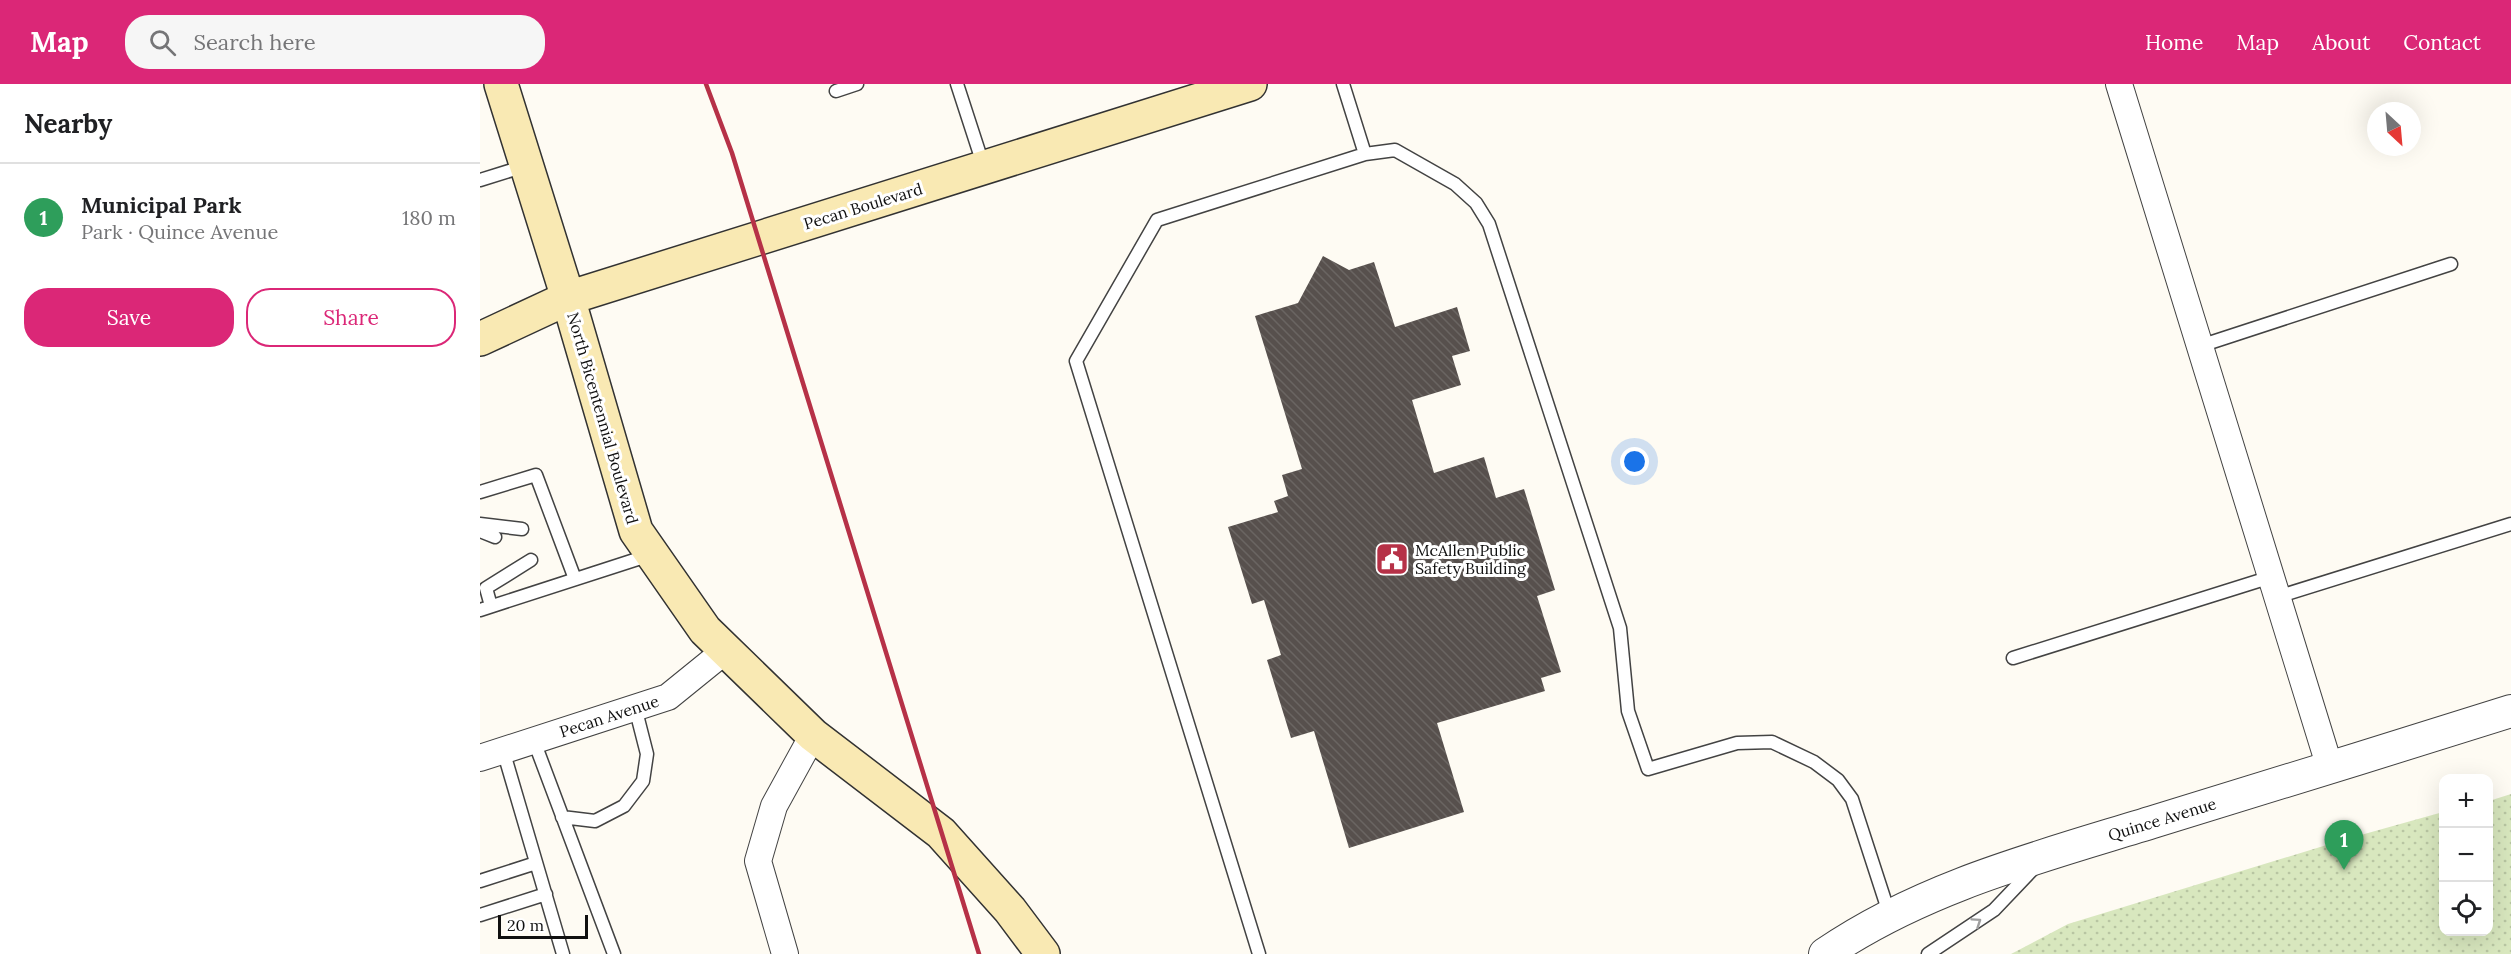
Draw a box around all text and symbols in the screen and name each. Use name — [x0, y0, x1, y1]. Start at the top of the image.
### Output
search box — [125, 15, 545, 69]
text: Map — [30, 24, 89, 60]
icon: search — [146, 26, 179, 59]
text: Search here — [194, 28, 316, 56]
text: Home — [2145, 29, 2203, 56]
text: Map — [2236, 29, 2279, 56]
text: About — [2312, 29, 2370, 56]
text: Contact — [2403, 29, 2481, 56]
north arrow — [2367, 102, 2421, 156]
text: Nearby — [24, 107, 112, 140]
street label: Pecan Boulevard — [801, 178, 925, 234]
text: Municipal Park — [81, 191, 242, 219]
text: 1 — [39, 205, 48, 230]
text: 180 m — [402, 205, 456, 230]
text: Park · Quince Avenue — [81, 219, 278, 244]
button: Save — [24, 288, 234, 347]
button: Share — [246, 288, 456, 347]
street label: North Bicentennial Boulevard — [563, 310, 643, 527]
your location — [1620, 447, 1649, 476]
place label: McAllen Public Safety Building — [1415, 540, 1527, 578]
public building icon: McAllen Public Safety Building — [1374, 541, 1410, 577]
street label: Pecan Avenue — [557, 690, 661, 741]
map controls — [2439, 774, 2493, 936]
button: + — [2439, 774, 2493, 828]
street label: Quince Avenue — [2105, 793, 2219, 845]
pin: 1 — [2324, 820, 2364, 870]
button: − — [2439, 828, 2493, 882]
button: locate — [2439, 882, 2493, 936]
scale bar — [498, 912, 588, 940]
text: 20 m — [507, 915, 544, 935]
one-way arrow — [1970, 918, 1981, 929]

